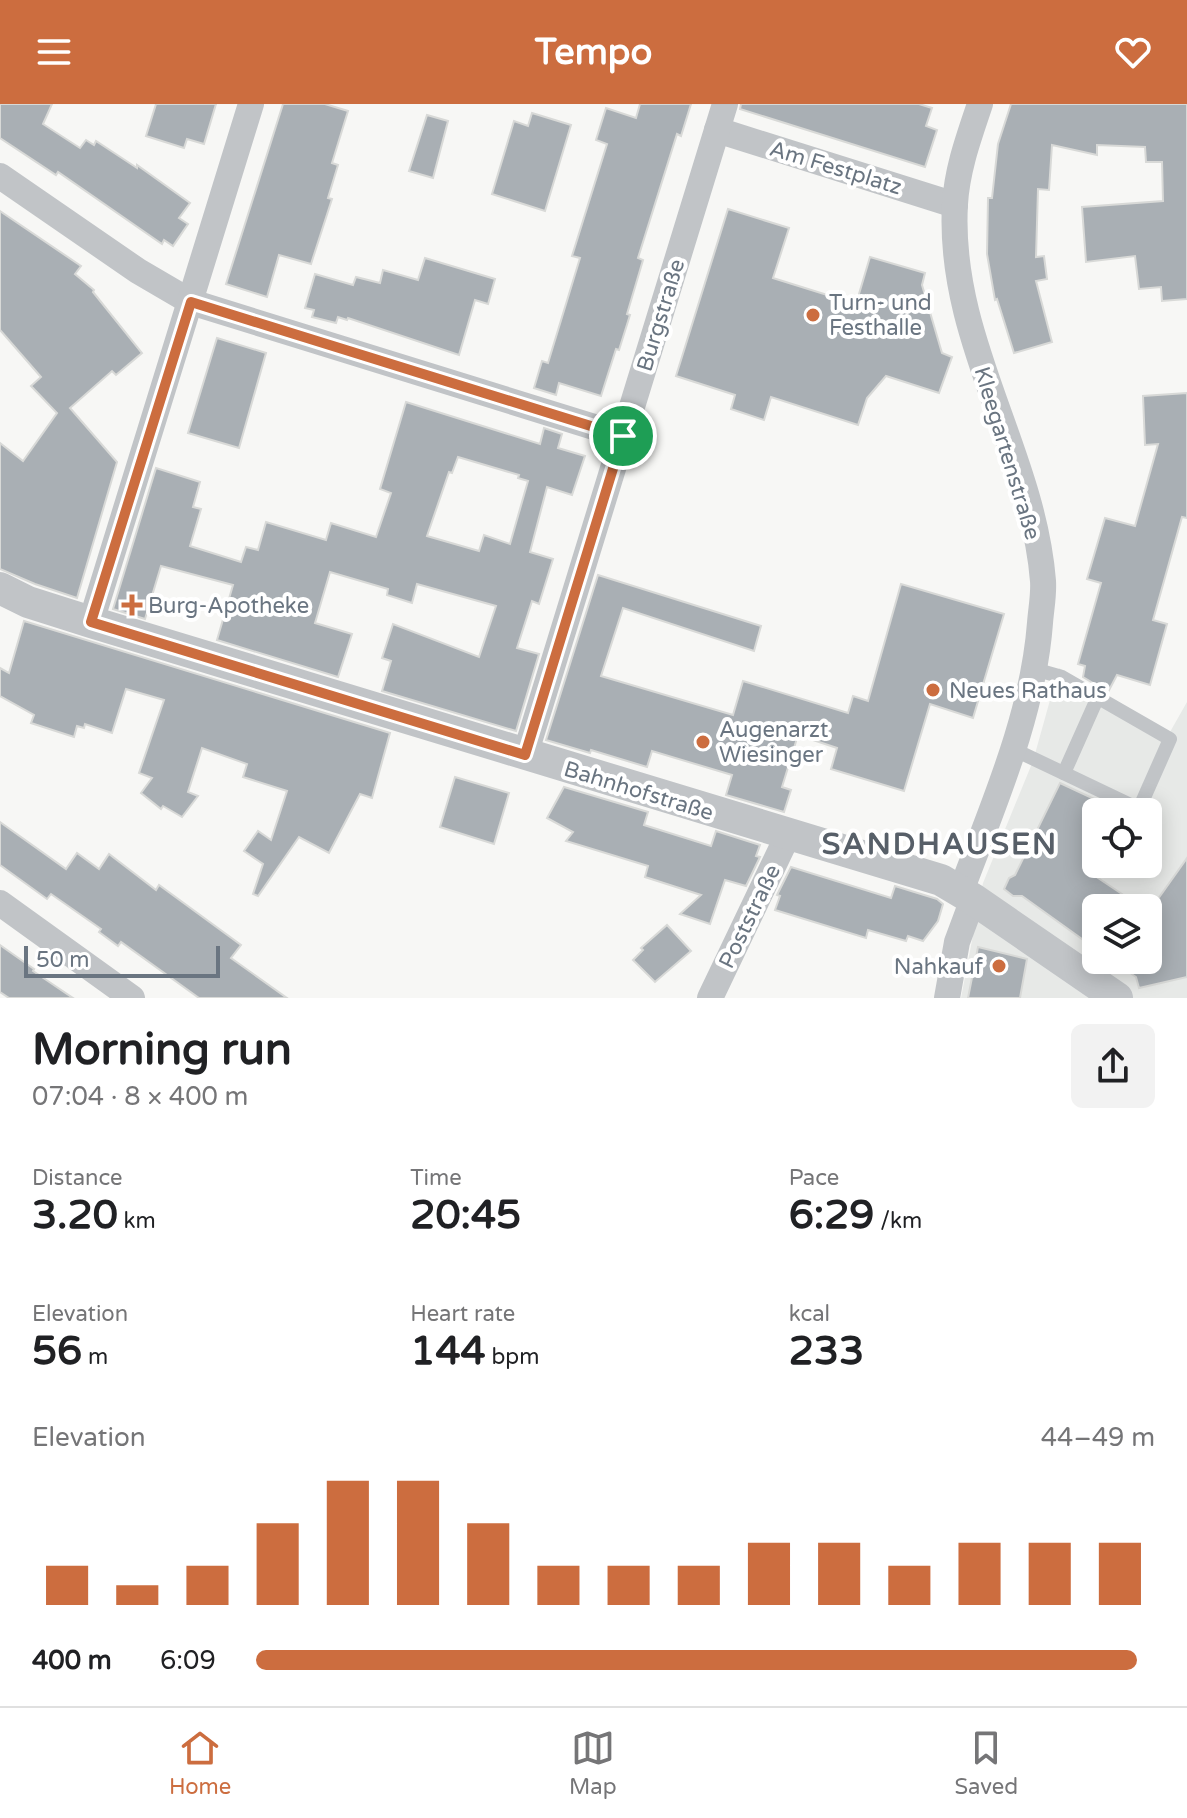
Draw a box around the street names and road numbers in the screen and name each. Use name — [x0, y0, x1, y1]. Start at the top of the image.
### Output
street label: Am Festplatz — [766, 136, 905, 200]
street label: Burgstraße — [632, 256, 690, 375]
street label: Kleegartenstraße — [968, 364, 1046, 543]
street label: Bahnhofstraße — [561, 756, 717, 826]
street label: Poststraße — [714, 860, 786, 973]

